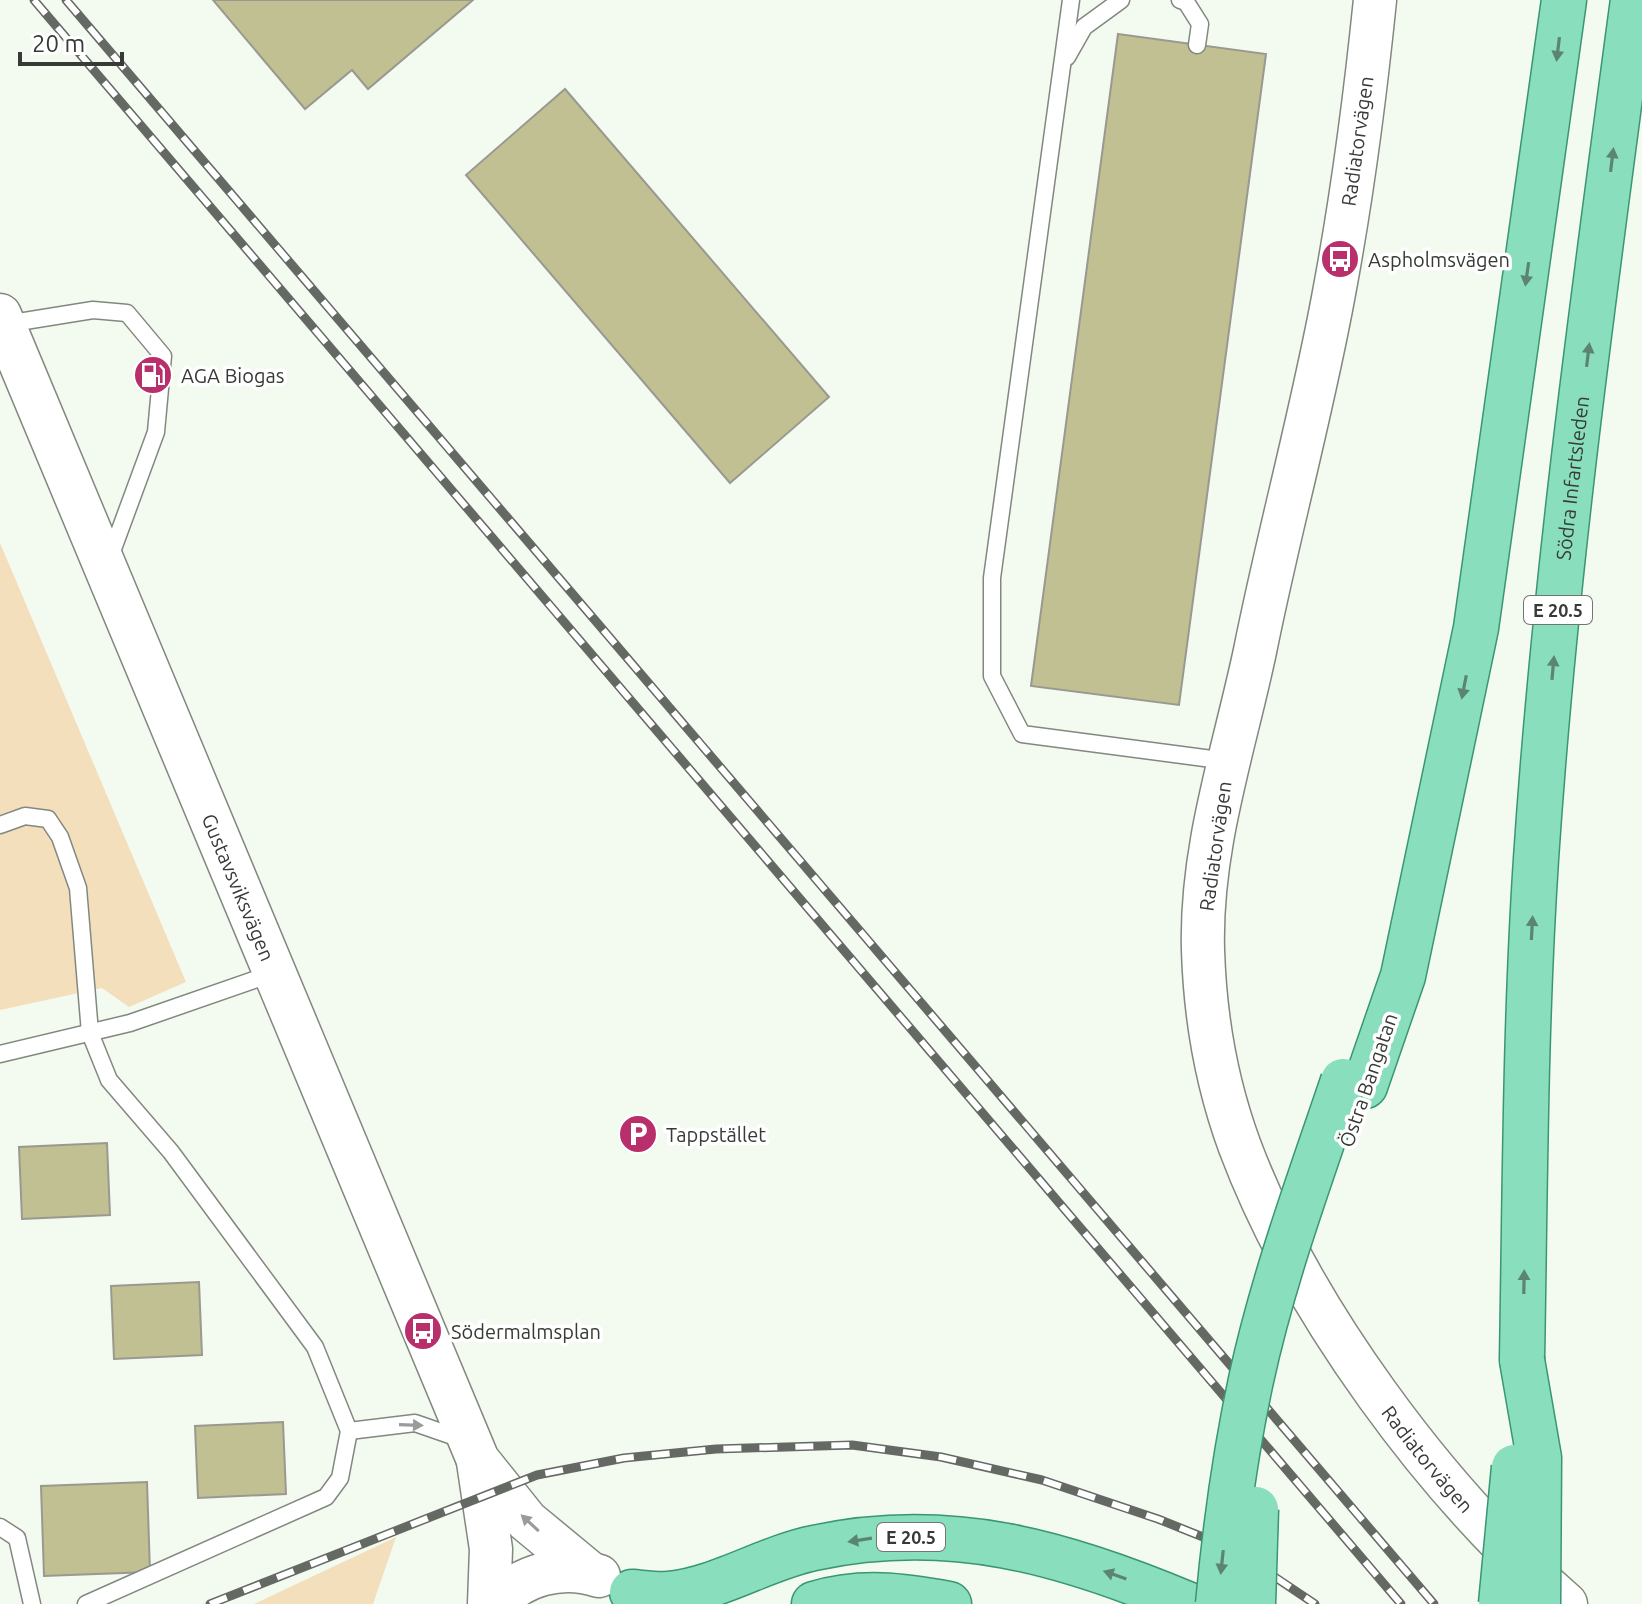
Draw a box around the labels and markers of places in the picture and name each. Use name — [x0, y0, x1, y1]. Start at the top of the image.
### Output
bus stop icon: Aspholmsvägen — [1319, 238, 1361, 280]
place label: Aspholmsvägen — [1368, 248, 1510, 271]
fuel station icon: AGA Biogas — [132, 354, 174, 396]
place label: AGA Biogas — [181, 364, 284, 387]
parking icon: Tappstället — [617, 1113, 659, 1155]
place label: Tappstället — [666, 1123, 766, 1146]
bus stop icon: Södermalmsplan — [402, 1310, 444, 1352]
place label: Södermalmsplan — [451, 1320, 601, 1343]

